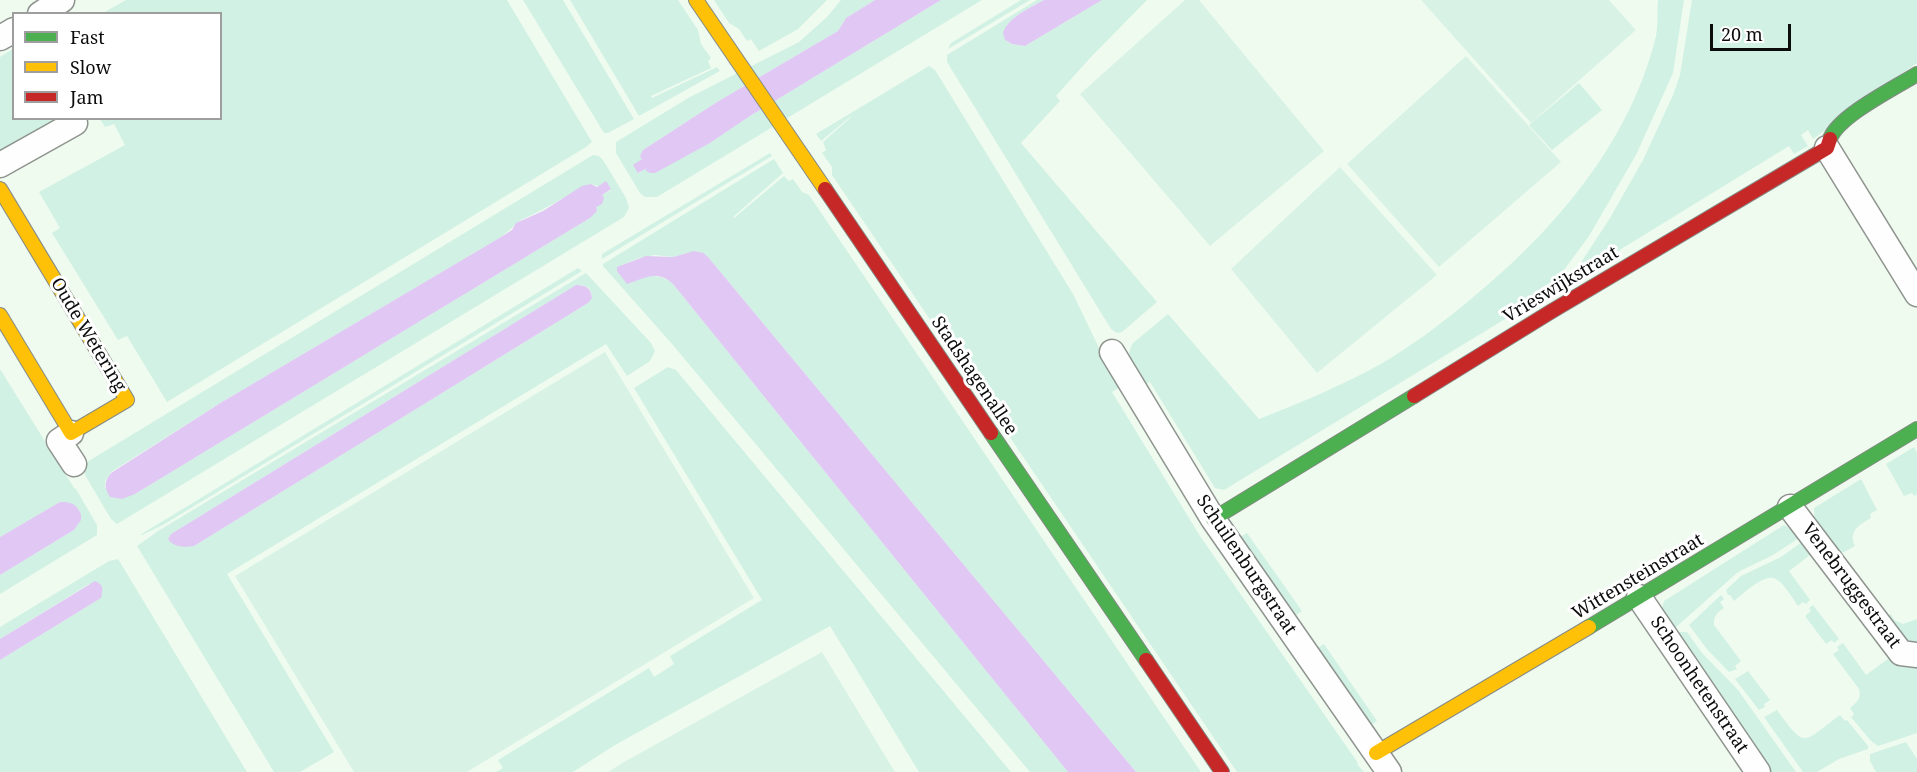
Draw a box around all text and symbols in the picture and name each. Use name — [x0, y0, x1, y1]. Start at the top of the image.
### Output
legend — [12, 12, 222, 120]
scale bar — [1713, 12, 1794, 50]
text: 20 m — [1721, 22, 1763, 46]
text: Fast — [70, 25, 105, 49]
text: Slow — [70, 55, 111, 79]
text: Jam — [70, 85, 104, 109]
street label: Vrieswijkstraat — [1499, 242, 1623, 328]
street label: Oude Wetering — [46, 274, 130, 396]
street label: Stadshagenallee — [926, 313, 1022, 439]
street label: Schuilenburgstraat — [1191, 491, 1301, 639]
street label: Venebruggestraat — [1797, 519, 1905, 653]
street label: Wittensteinstraat — [1569, 529, 1707, 625]
street label: Schoonhetenstraat — [1645, 613, 1753, 757]

